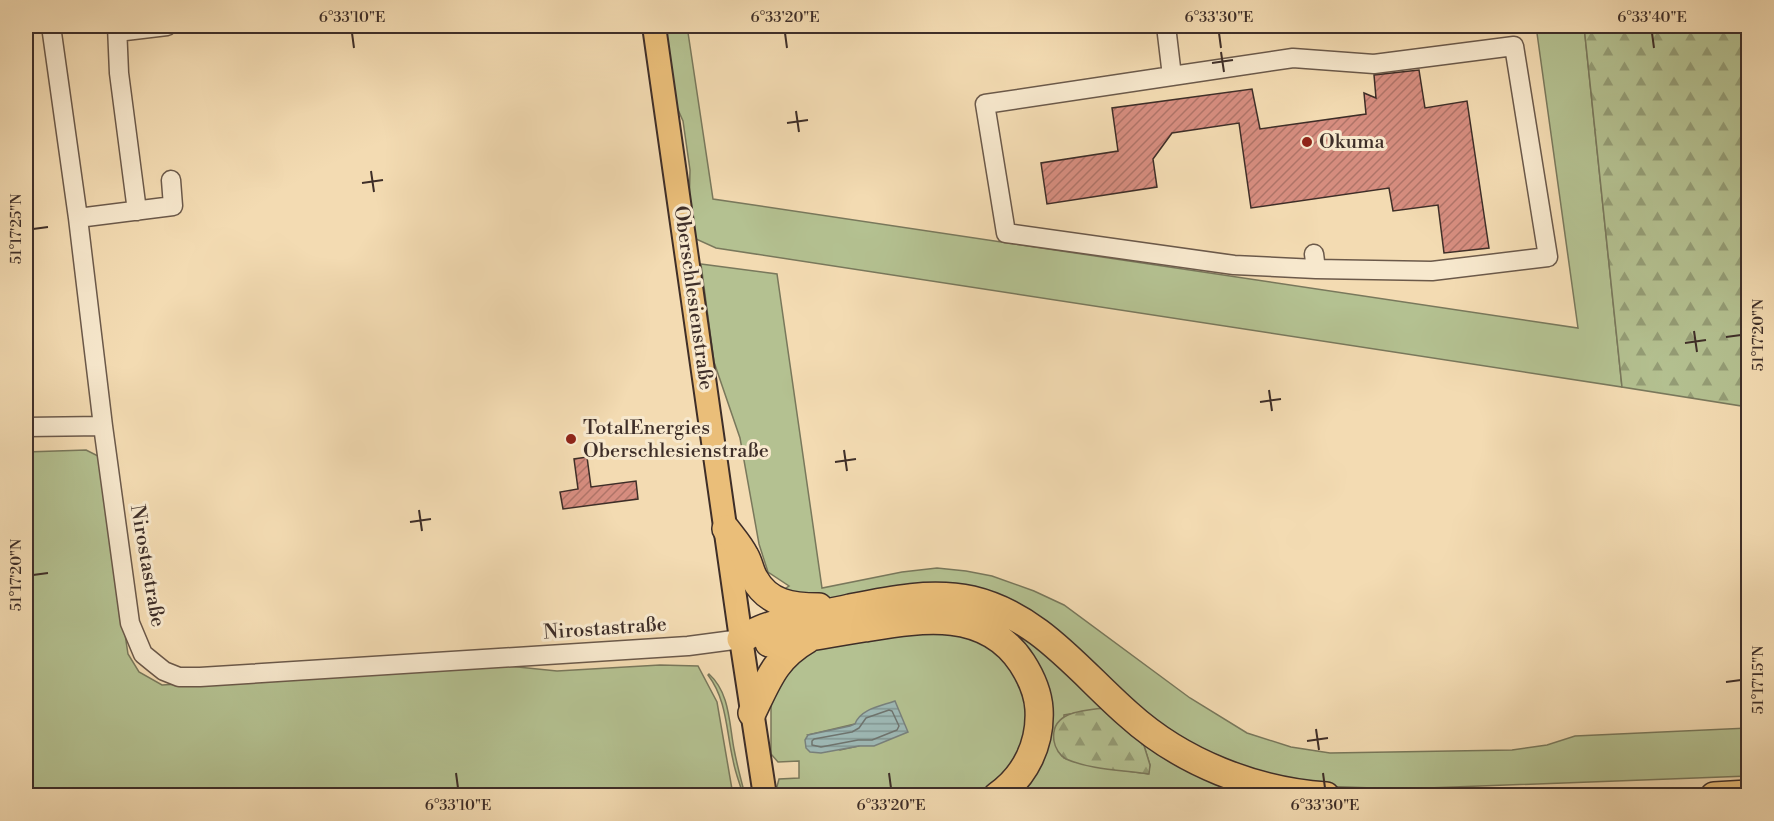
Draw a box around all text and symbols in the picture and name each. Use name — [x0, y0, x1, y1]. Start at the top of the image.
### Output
text: 6°33'10"E — [319, 8, 385, 27]
text: 6°33'20"E — [750, 8, 820, 27]
text: 6°33'30"E — [1185, 8, 1253, 27]
text: 6°33'40"E — [1617, 8, 1687, 27]
place label: Okuma — [1319, 130, 1386, 155]
marker: Okuma — [1300, 135, 1314, 149]
text: 51°17'25"N — [7, 194, 26, 264]
street label: Oberschlesienstraße — [668, 204, 718, 392]
text: 51°17'20"N — [1749, 299, 1768, 371]
place label: TotalEnergies Oberschlesienstraße — [583, 416, 769, 464]
marker: TotalEnergies Oberschlesienstraße — [564, 432, 578, 446]
street label: Nirostastraße — [124, 503, 170, 629]
text: 51°17'20"N — [7, 539, 26, 611]
street label: Nirostastraße — [542, 612, 668, 646]
text: 51°17'15"N — [1749, 646, 1768, 714]
text: 6°33'10"E — [425, 796, 491, 815]
text: 6°33'20"E — [856, 796, 926, 815]
text: 6°33'30"E — [1291, 796, 1359, 815]

